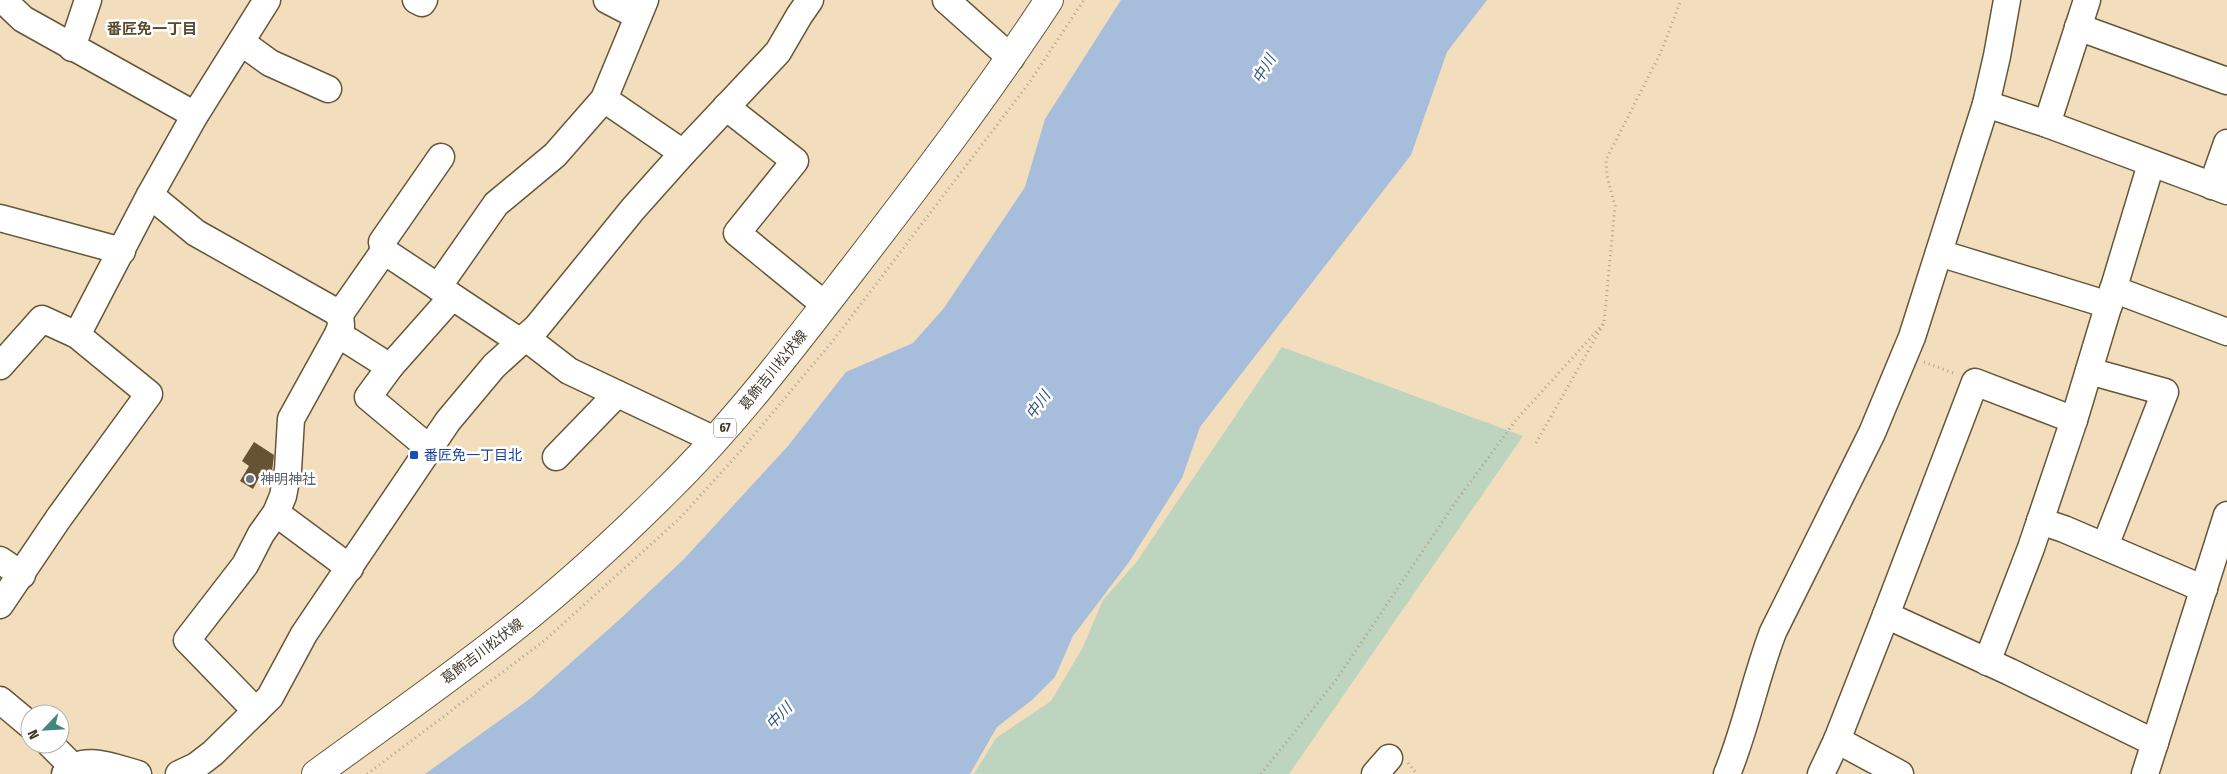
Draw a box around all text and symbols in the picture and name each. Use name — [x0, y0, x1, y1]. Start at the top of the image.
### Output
district label: 番匠免一丁目 — [107, 20, 197, 38]
water label: 中川 — [1249, 50, 1280, 86]
street label: 葛飾吉川松伏線 — [736, 327, 811, 414]
water label: 中川 — [1022, 386, 1055, 422]
road number: 67 — [714, 418, 736, 438]
place label: 番匠免一丁目北 — [424, 447, 522, 464]
marker: 番匠免一丁目北 — [408, 449, 420, 461]
place label: 神明神社 — [260, 471, 316, 488]
marker: 神明神社 — [244, 473, 256, 485]
street label: 葛飾吉川松伏線 — [438, 615, 527, 688]
water label: 中川 — [762, 698, 797, 733]
north arrow — [20, 704, 70, 754]
text: N — [24, 727, 43, 742]

